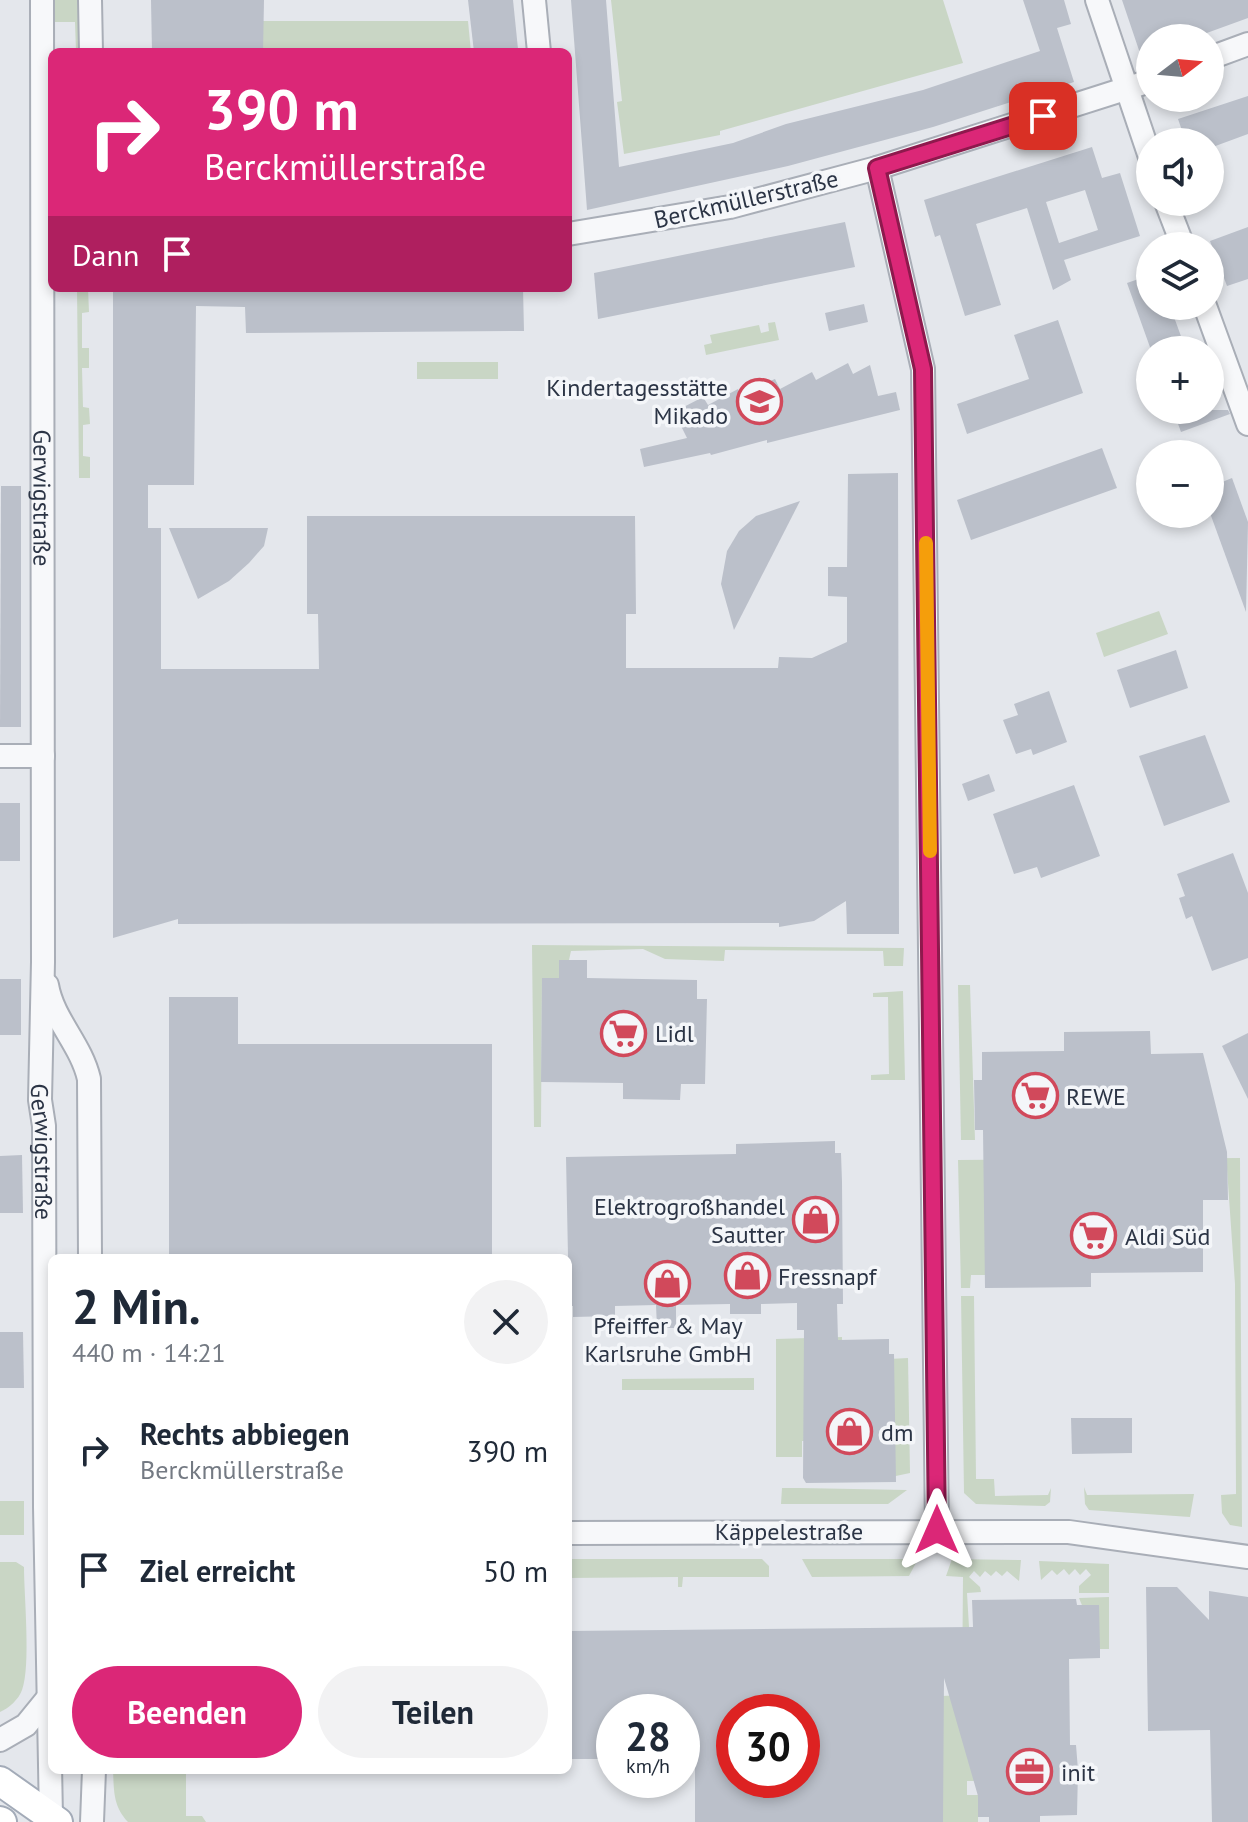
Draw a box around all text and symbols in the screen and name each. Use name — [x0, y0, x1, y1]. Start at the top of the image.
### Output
north arrow — [1136, 24, 1224, 112]
map controls — [1136, 24, 1224, 528]
text: 390 m — [204, 73, 359, 145]
icon: right — [72, 80, 176, 184]
pin — [1009, 82, 1077, 150]
icon: arrive — [1021, 94, 1065, 138]
button: sound — [1136, 128, 1224, 216]
text: Berckmüllerstraße — [204, 143, 486, 190]
street label: Berckmüllerstraße — [651, 163, 841, 235]
icon: arrive — [155, 232, 199, 276]
button: layers — [1136, 232, 1224, 320]
text: Dann — [72, 235, 139, 274]
button: + — [1136, 336, 1224, 424]
place label: Kindertagesstätte Mikado — [546, 372, 728, 431]
school or university icon: Kindertagesstätte Mikado — [735, 377, 783, 425]
street label: Gerwigstraße — [27, 430, 58, 566]
button: − — [1136, 440, 1224, 528]
supermarket icon: Lidl — [600, 1009, 648, 1057]
place label: Lidl — [655, 1018, 694, 1049]
supermarket icon: REWE — [1011, 1072, 1059, 1120]
place label: REWE — [1066, 1081, 1126, 1112]
street label: Gerwigstraße — [24, 1083, 60, 1220]
place label: Elektrogroßhandel Sautter — [594, 1191, 785, 1250]
shop icon: Elektrogroßhandel Sautter — [792, 1196, 840, 1244]
supermarket icon: Aldi Süd — [1070, 1212, 1118, 1260]
place label: Aldi Süd — [1125, 1221, 1210, 1252]
shop icon: Fressnapf — [723, 1252, 771, 1300]
shop icon: Pfeiffer & May Karlsruhe GmbH — [644, 1259, 692, 1307]
place label: Fressnapf — [778, 1261, 878, 1292]
text: 2 Min. — [72, 1275, 201, 1337]
button: close — [464, 1280, 548, 1364]
place label: Pfeiffer & May Karlsruhe GmbH — [584, 1310, 752, 1369]
text: 440 m · 14:21 — [72, 1336, 226, 1369]
shop icon: dm — [826, 1408, 874, 1456]
text: Rechts abbiegen — [140, 1414, 350, 1453]
place label: dm — [881, 1417, 913, 1448]
icon: right — [72, 1428, 116, 1472]
text: 390 m — [467, 1431, 548, 1470]
text: Berckmüllerstraße — [140, 1453, 344, 1486]
position arrow — [895, 1488, 979, 1572]
street label: Käppelestraße — [715, 1516, 863, 1547]
icon: arrive — [72, 1548, 116, 1592]
text: Ziel erreicht — [140, 1551, 295, 1590]
text: 50 m — [483, 1551, 548, 1590]
button: Beenden — [72, 1666, 302, 1758]
button: Teilen — [318, 1666, 548, 1758]
speed limit sign: 30 — [716, 1694, 820, 1798]
text: 28 — [625, 1710, 671, 1762]
office icon: init — [1006, 1748, 1054, 1796]
text: km/h — [626, 1753, 670, 1779]
place label: init — [1061, 1757, 1095, 1788]

